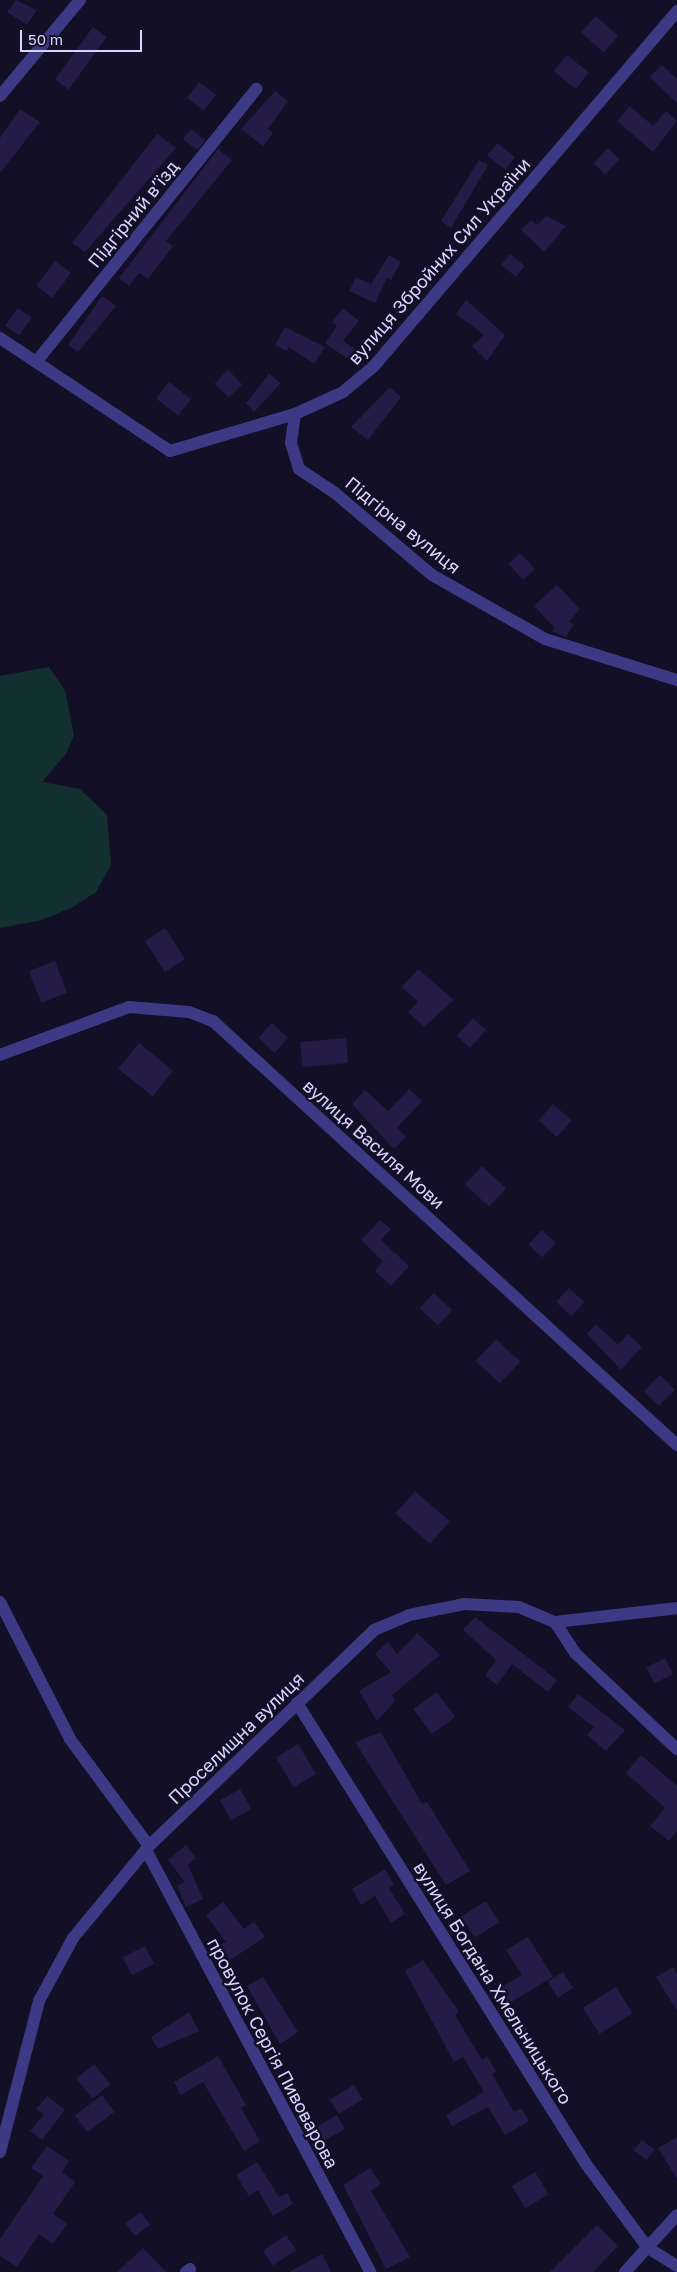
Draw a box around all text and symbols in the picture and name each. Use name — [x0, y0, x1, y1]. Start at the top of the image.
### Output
scale bar — [22, 20, 145, 52]
text: 50 m — [28, 30, 63, 48]
street label: вулиця Збройних Сил України — [343, 153, 535, 369]
street label: Підгірний в’їзд — [83, 156, 183, 272]
street label: Підгірна вулиця — [341, 472, 465, 578]
street label: вулиця Василя Мови — [299, 1075, 449, 1213]
street label: Проселищна вулиця — [164, 1668, 308, 1808]
street label: вулиця Богдана Хмельницького — [409, 1858, 577, 2108]
street label: провулок Сергія Пивоварова — [203, 1934, 343, 2172]

